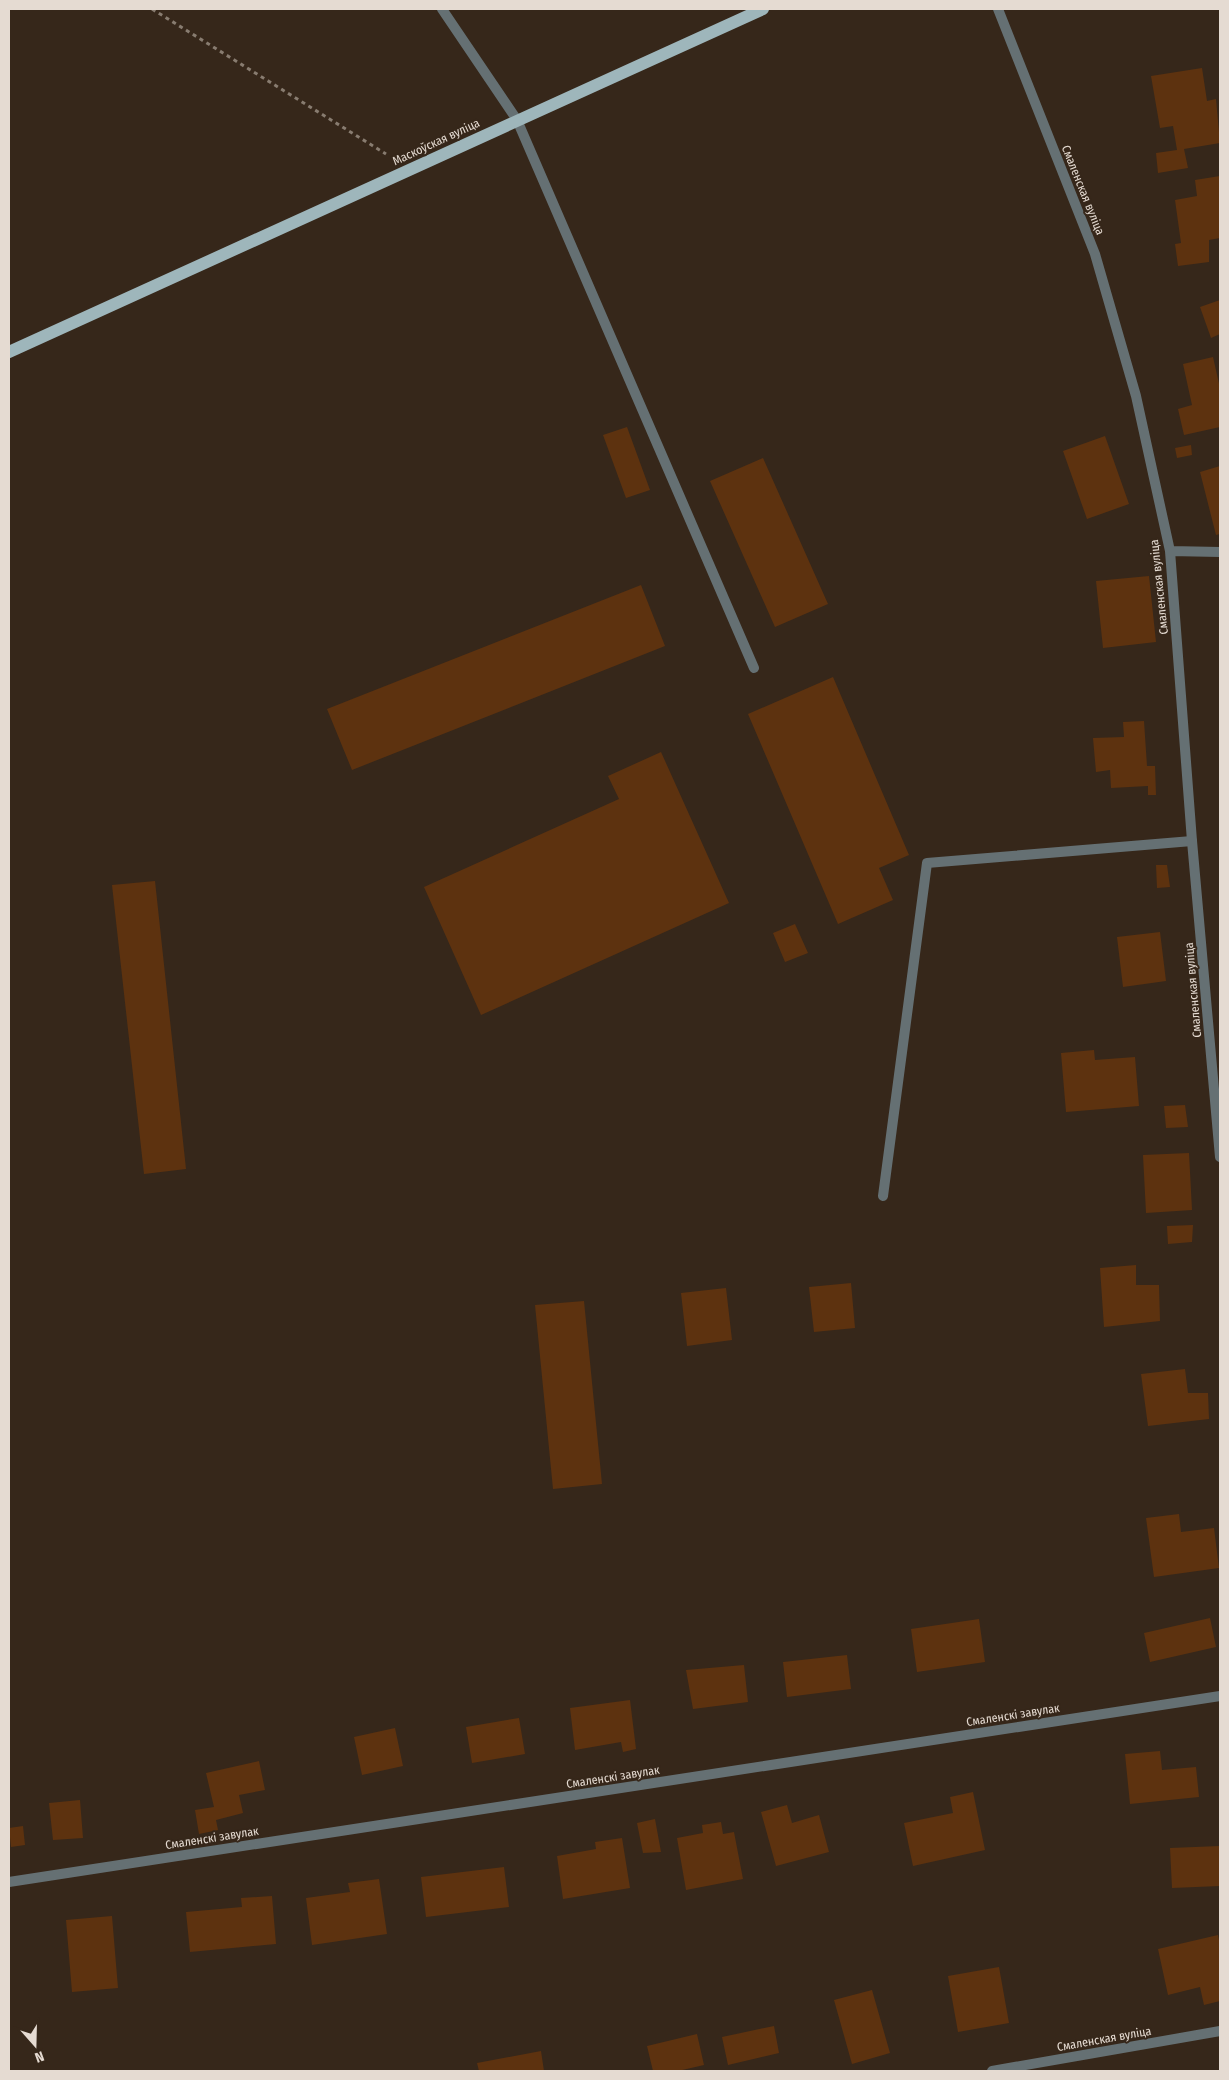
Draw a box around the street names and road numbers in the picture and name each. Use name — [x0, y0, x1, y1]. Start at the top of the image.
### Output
street label: Маскоўская вуліца — [390, 116, 482, 168]
street label: Смаленская вуліца — [1059, 143, 1107, 237]
street label: Смаленская вуліца — [1147, 539, 1171, 635]
street label: Смаленская вуліца — [1182, 942, 1204, 1038]
street label: Смаленскі завулак — [965, 1701, 1061, 1729]
street label: Смаленскі завулак — [565, 1763, 661, 1791]
street label: Смаленскі завулак — [164, 1824, 260, 1852]
street label: Смаленская вуліца — [1056, 2024, 1152, 2054]

